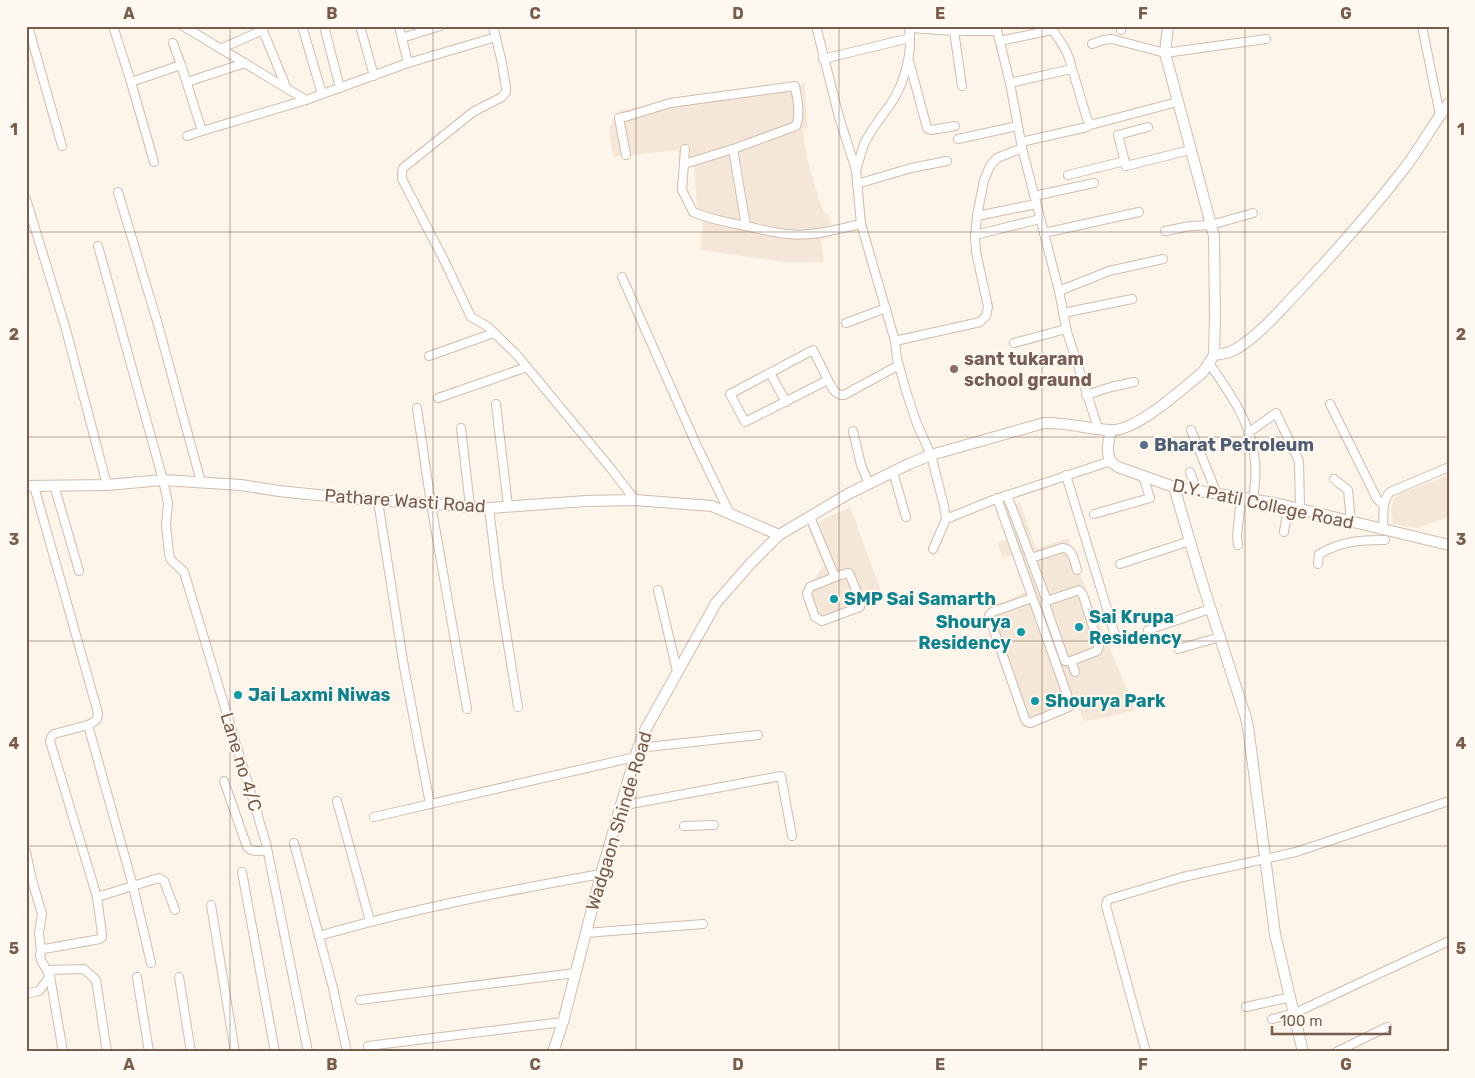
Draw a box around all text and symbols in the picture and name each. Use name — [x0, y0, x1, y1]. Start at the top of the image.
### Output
text: A — [123, 4, 135, 23]
text: B — [326, 4, 338, 23]
text: C — [529, 4, 541, 23]
text: D — [732, 4, 744, 23]
text: E — [935, 4, 945, 23]
text: F — [1138, 4, 1148, 23]
text: G — [1340, 4, 1352, 23]
text: 1 — [10, 120, 18, 139]
text: 1 — [1457, 120, 1465, 139]
text: 2 — [9, 325, 19, 344]
text: 2 — [1456, 325, 1466, 344]
place label: sant tukaram school graund — [964, 348, 1092, 391]
marker: sant tukaram school graund — [948, 363, 960, 375]
place label: Bharat Petroleum — [1154, 434, 1314, 456]
marker: Bharat Petroleum — [1138, 439, 1150, 451]
street label: D.Y. Patil College Road — [1170, 474, 1356, 534]
street label: Pathare Wasti Road — [324, 484, 486, 518]
text: 3 — [9, 530, 19, 549]
text: 3 — [1456, 530, 1466, 549]
place label: SMP Sai Samarth — [844, 588, 996, 610]
marker: SMP Sai Samarth — [828, 593, 840, 605]
place label: Sai Krupa Residency — [1089, 606, 1182, 649]
place label: Shourya Residency — [918, 611, 1011, 654]
marker: Sai Krupa Residency — [1073, 621, 1085, 633]
marker: Shourya Residency — [1015, 626, 1027, 638]
place label: Jai Laxmi Niwas — [248, 684, 391, 706]
marker: Jai Laxmi Niwas — [232, 689, 244, 701]
place label: Shourya Park — [1045, 690, 1166, 712]
marker: Shourya Park — [1029, 695, 1041, 707]
street label: Lane no 4/C — [215, 710, 267, 814]
street label: Wadgaon Shinde Road — [581, 729, 657, 913]
text: 4 — [9, 734, 20, 753]
text: 4 — [1456, 734, 1467, 753]
text: 5 — [9, 939, 19, 958]
text: 5 — [1456, 939, 1466, 958]
scale bar — [1272, 1003, 1390, 1035]
text: 100 m — [1280, 1012, 1322, 1030]
text: A — [123, 1055, 135, 1074]
text: B — [326, 1055, 338, 1074]
text: C — [529, 1055, 541, 1074]
text: D — [732, 1055, 744, 1074]
text: E — [935, 1055, 945, 1074]
text: F — [1138, 1055, 1148, 1074]
text: G — [1340, 1055, 1352, 1074]

